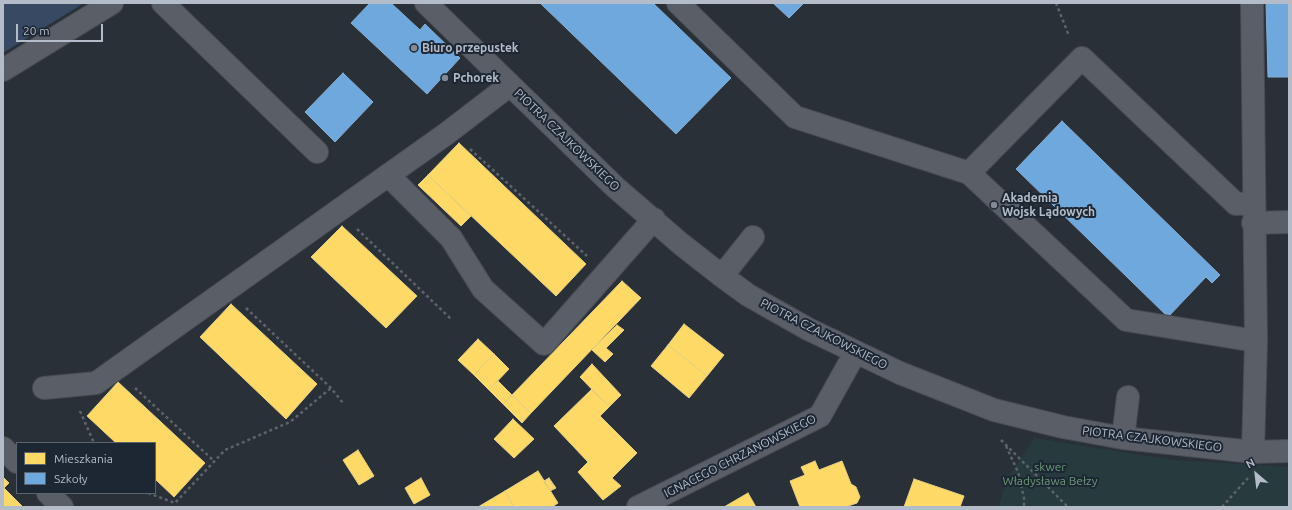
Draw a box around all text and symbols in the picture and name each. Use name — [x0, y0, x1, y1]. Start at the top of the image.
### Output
scale bar — [18, 16, 105, 42]
text: 20 m — [23, 24, 50, 37]
place label: Biuro przepustek — [422, 41, 519, 55]
marker: Biuro przepustek — [409, 43, 419, 53]
place label: Pchorek — [453, 71, 499, 85]
marker: Pchorek — [440, 73, 450, 83]
street label: PIOTRA CZAJKOWSKIEGO — [511, 86, 623, 194]
place label: Akademia Wojsk Lądowych — [1002, 191, 1095, 219]
marker: Akademia Wojsk Lądowych — [989, 200, 999, 210]
street label: PIOTRA CZAJKOWSKIEGO — [758, 296, 890, 372]
street label: IGNACEGO CHRZANOWSKIEGO — [662, 411, 818, 501]
street label: PIOTRA CZAJKOWSKIEGO — [1081, 423, 1223, 455]
legend — [16, 442, 156, 494]
text: Mieszkania — [54, 452, 113, 465]
north arrow — [1236, 454, 1276, 494]
text: N — [1244, 456, 1257, 471]
park label: skwer Władysława Bełzy — [1003, 460, 1097, 488]
text: Szkoły — [54, 472, 88, 485]

